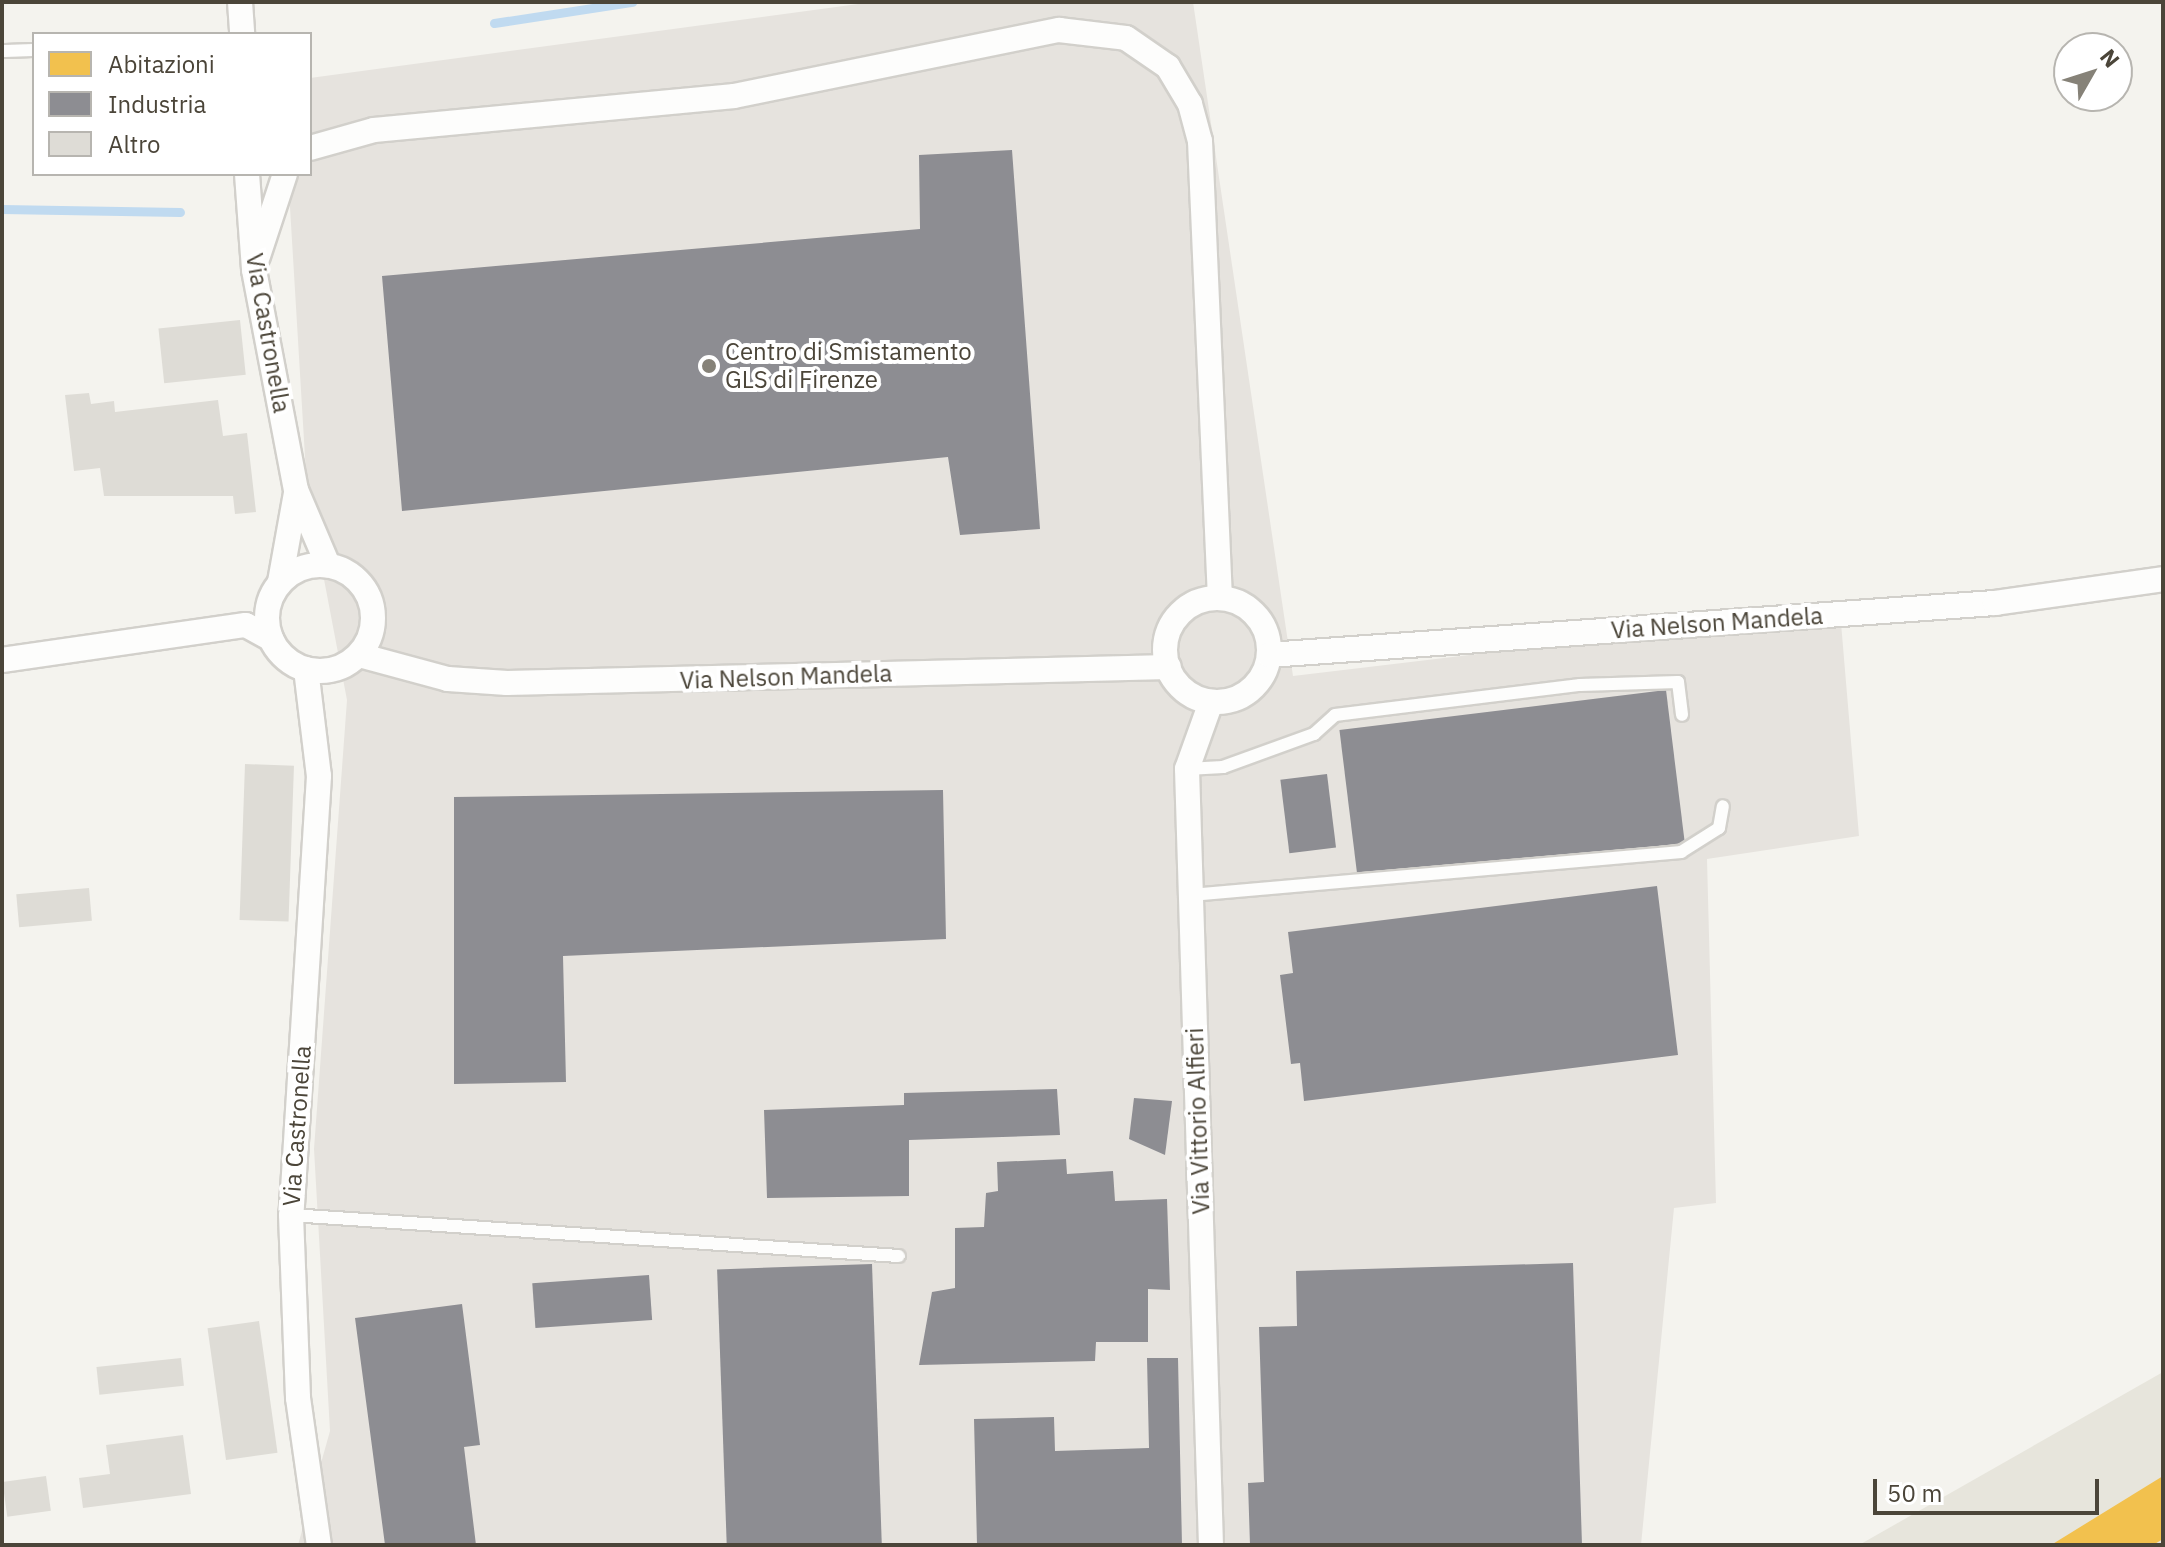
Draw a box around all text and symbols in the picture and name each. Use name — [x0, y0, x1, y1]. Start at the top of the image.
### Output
legend — [32, 32, 312, 176]
north arrow — [2053, 32, 2133, 112]
text: N — [2094, 43, 2127, 73]
text: Abitazioni — [108, 48, 215, 80]
text: Industria — [108, 88, 206, 120]
text: Altro — [108, 128, 160, 160]
street label: Via Castronella — [240, 251, 296, 415]
place label: Centro di Smistamento GLS di Firenze — [725, 338, 972, 394]
marker: Centro di Smistamento GLS di Firenze — [700, 357, 718, 375]
street label: Via Nelson Mandela — [1610, 601, 1824, 645]
street label: Via Nelson Mandela — [679, 659, 893, 695]
street label: Via Vittorio Alfieri — [1180, 1027, 1216, 1215]
street label: Via Castronella — [277, 1044, 317, 1208]
scale bar — [1877, 1463, 2103, 1513]
text: 50 m — [1887, 1477, 1942, 1509]

